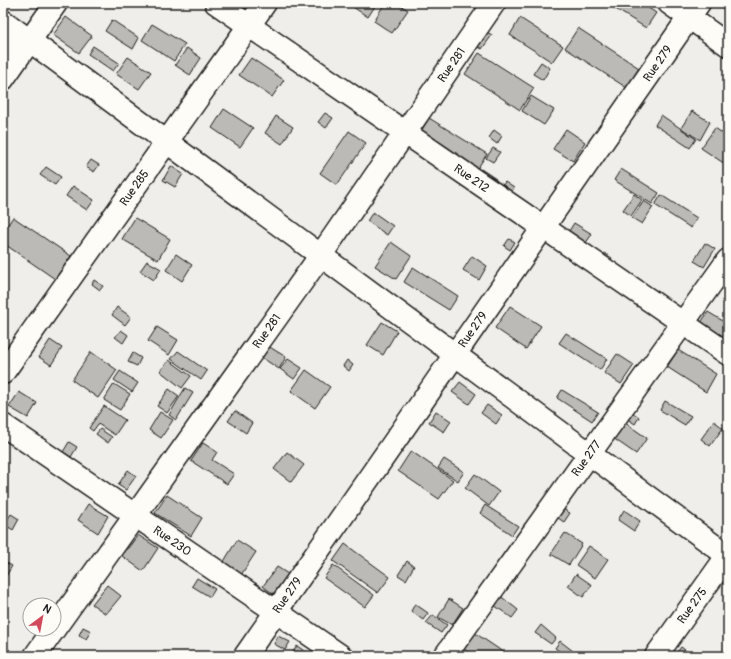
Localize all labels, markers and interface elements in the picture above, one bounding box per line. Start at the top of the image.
street label: Rue 279 [640,42,675,85]
street label: Rue 281 [434,45,469,85]
street label: Rue 212 [451,161,493,196]
street label: Rue 285 [116,167,152,209]
street label: Rue 279 [455,309,490,351]
street label: Rue 281 [249,311,284,351]
street label: Rue 277 [568,437,605,479]
street label: Rue 230 [150,522,194,559]
street label: Rue 279 [269,574,305,616]
street label: Rue 275 [674,584,710,627]
north arrow [22,597,62,637]
text: N [40,601,54,617]

